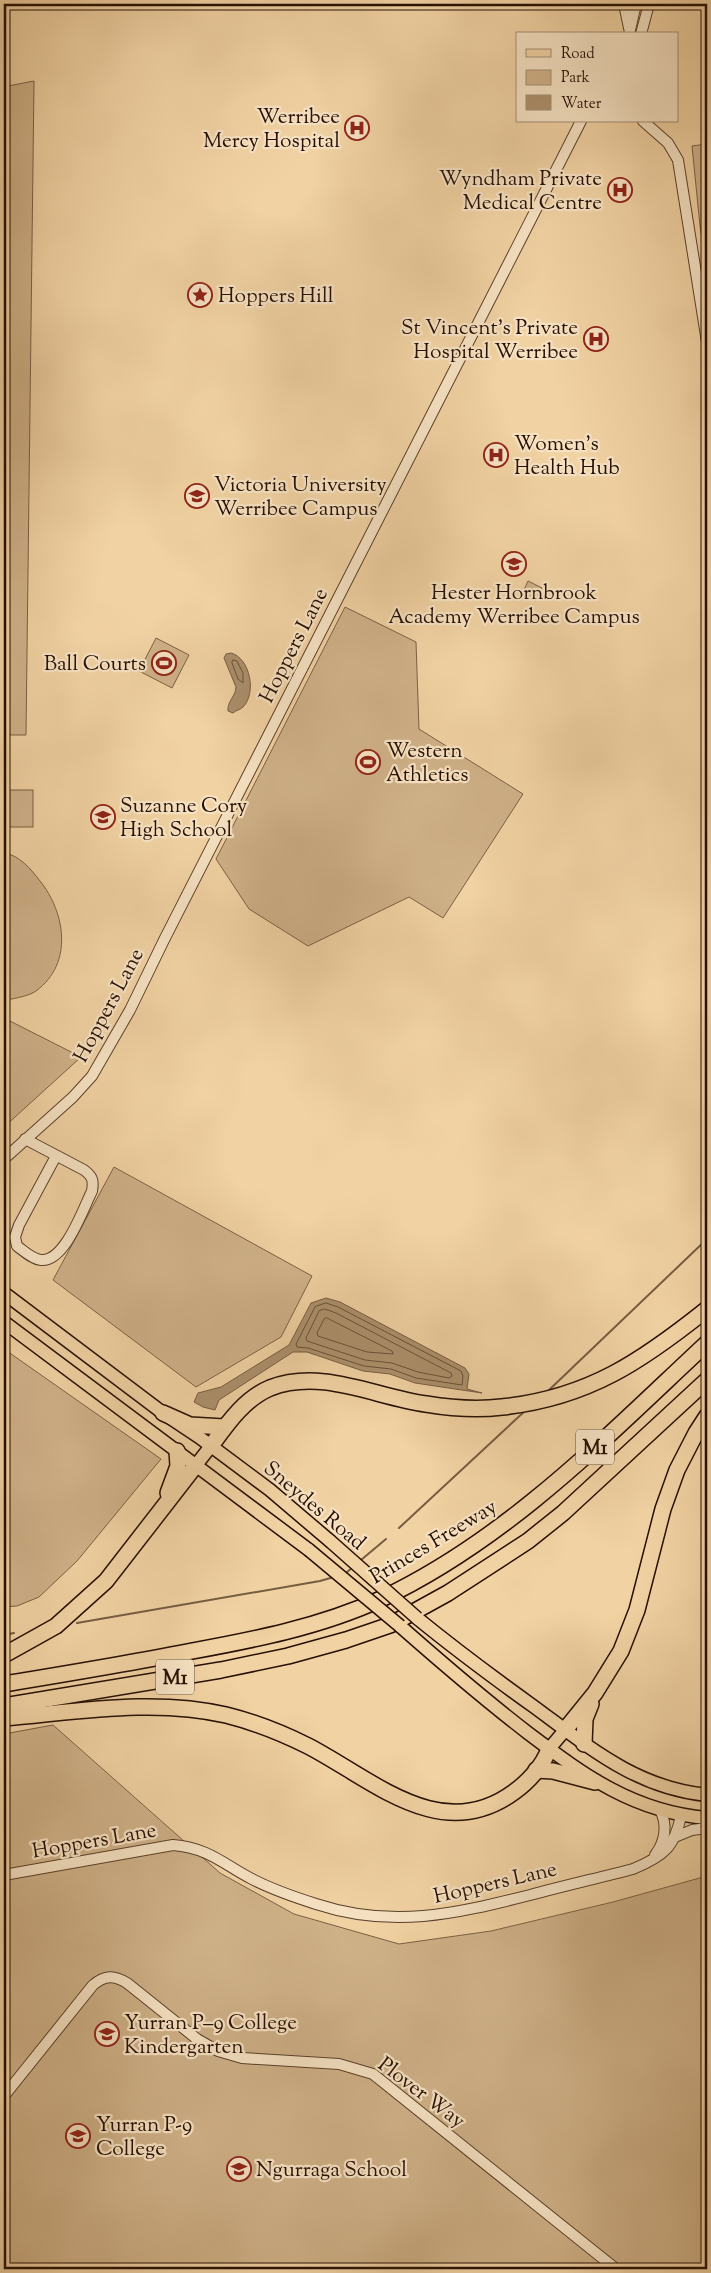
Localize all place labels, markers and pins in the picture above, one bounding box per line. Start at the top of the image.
place label: Werribee Mercy Hospital [203,103,340,157]
hospital icon: Werribee Mercy Hospital [344,115,370,141]
place label: Wyndham Private Medical Centre [439,165,602,219]
hospital icon: Wyndham Private Medical Centre [607,177,633,203]
place icon: Hoppers Hill [187,282,213,308]
place label: Hoppers Hill [218,282,334,312]
place label: St Vincent's Private Hospital Werribee [401,314,578,368]
hospital icon: St Vincent's Private Hospital Werribee [583,326,609,352]
place label: Women's Health Hub [514,430,620,484]
hospital icon: Women's Health Hub [483,442,509,468]
place label: Victoria University Werribee Campus [214,471,387,525]
school or university icon: Victoria University Werribee Campus [184,483,210,509]
school or university icon: Hester Hornbrook Academy Werribee Campus [501,551,527,577]
place label: Hester Hornbrook Academy Werribee Campus [388,579,640,633]
place label: Ball Courts [44,650,146,680]
sports icon: Ball Courts [151,650,177,676]
place label: Western Athletics [386,737,468,791]
sports icon: Western Athletics [355,749,381,775]
place label: Suzanne Cory High School [120,792,248,846]
school or university icon: Suzanne Cory High School [90,804,116,830]
place label: Yurran P–9 College Kindergarten [124,2009,297,2063]
school or university icon: Yurran P–9 College Kindergarten [94,2021,120,2047]
place label: Yurran P-9 College [96,2111,192,2165]
school or university icon: Yurran P-9 College [65,2123,91,2149]
school or university icon: Ngurraga School [226,2156,252,2182]
place label: Ngurraga School [256,2156,407,2186]

